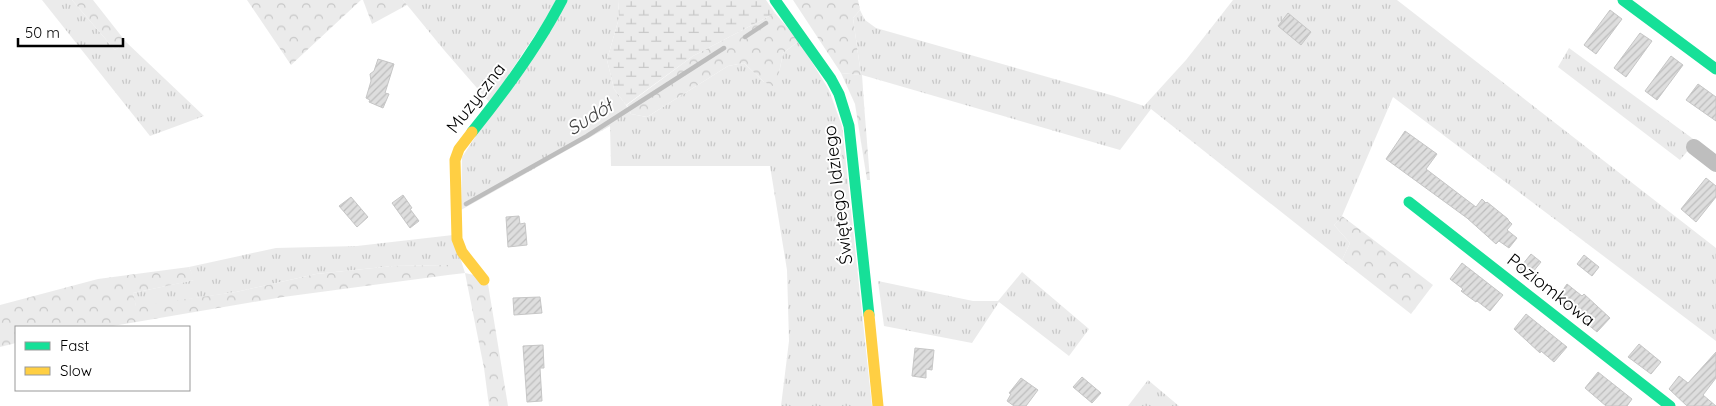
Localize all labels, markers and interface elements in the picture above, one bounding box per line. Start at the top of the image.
scale bar [18,15,122,47]
text: 50 m [25,23,60,42]
street label: Muzyczna [441,58,510,138]
water label: Sudół [562,92,618,140]
street label: Świętego Idziego [818,124,857,266]
street label: Poziomkowa [1503,248,1600,331]
legend [15,326,190,391]
text: Fast [60,336,89,355]
text: Slow [60,361,92,380]

